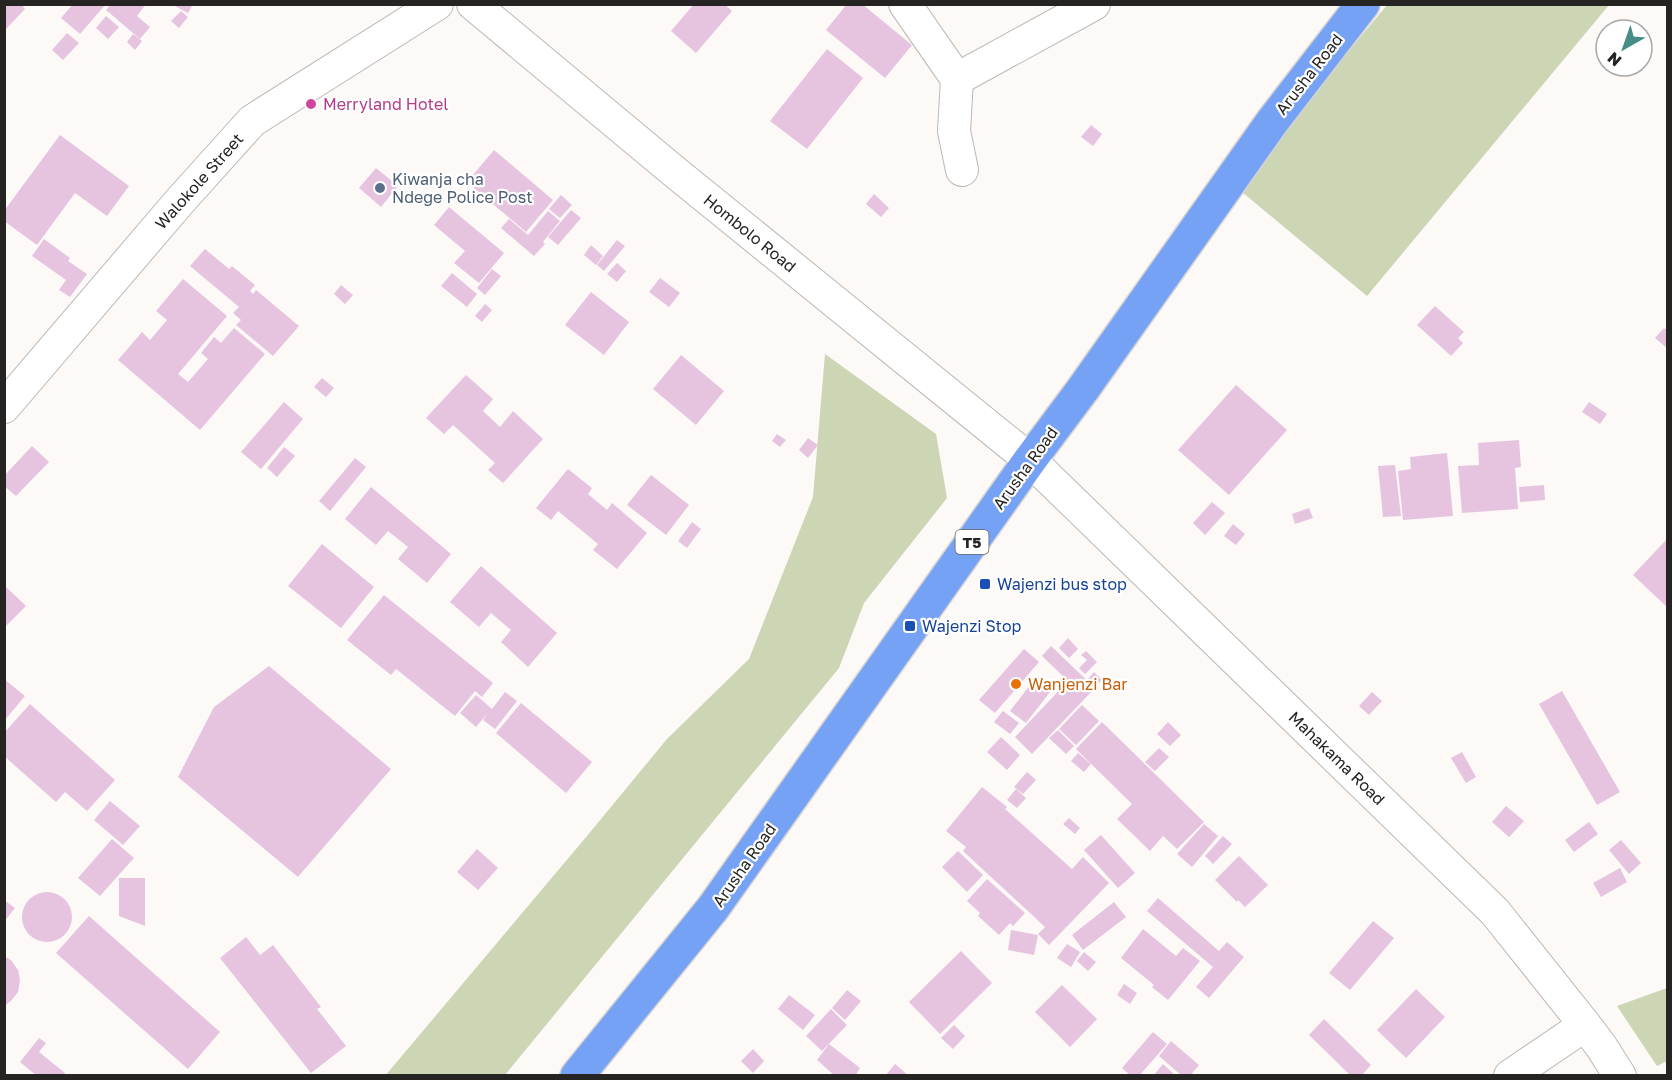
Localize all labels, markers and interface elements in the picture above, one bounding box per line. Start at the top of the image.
north arrow [1594,18,1654,78]
street label: Arusha Road [1271,30,1347,118]
text: N [1603,48,1625,71]
place label: Merryland Hotel [323,94,448,114]
marker: Merryland Hotel [304,97,318,111]
street label: Walokole Street [151,129,247,233]
place label: Kiwanja cha Ndege Police Post [392,169,533,207]
marker: Kiwanja cha Ndege Police Post [373,181,387,195]
street label: Hombolo Road [700,190,800,276]
street label: Arusha Road [988,423,1062,513]
road number: T5 [956,530,988,554]
place label: Wajenzi bus stop [997,574,1127,594]
marker: Wajenzi bus stop [978,577,992,591]
place label: Wajenzi Stop [922,616,1022,636]
marker: Wajenzi Stop [903,619,917,633]
place label: Wanjenzi Bar [1028,674,1127,694]
marker: Wanjenzi Bar [1009,677,1023,691]
street label: Mahakama Road [1285,707,1389,809]
street label: Arusha Road [708,819,780,911]

